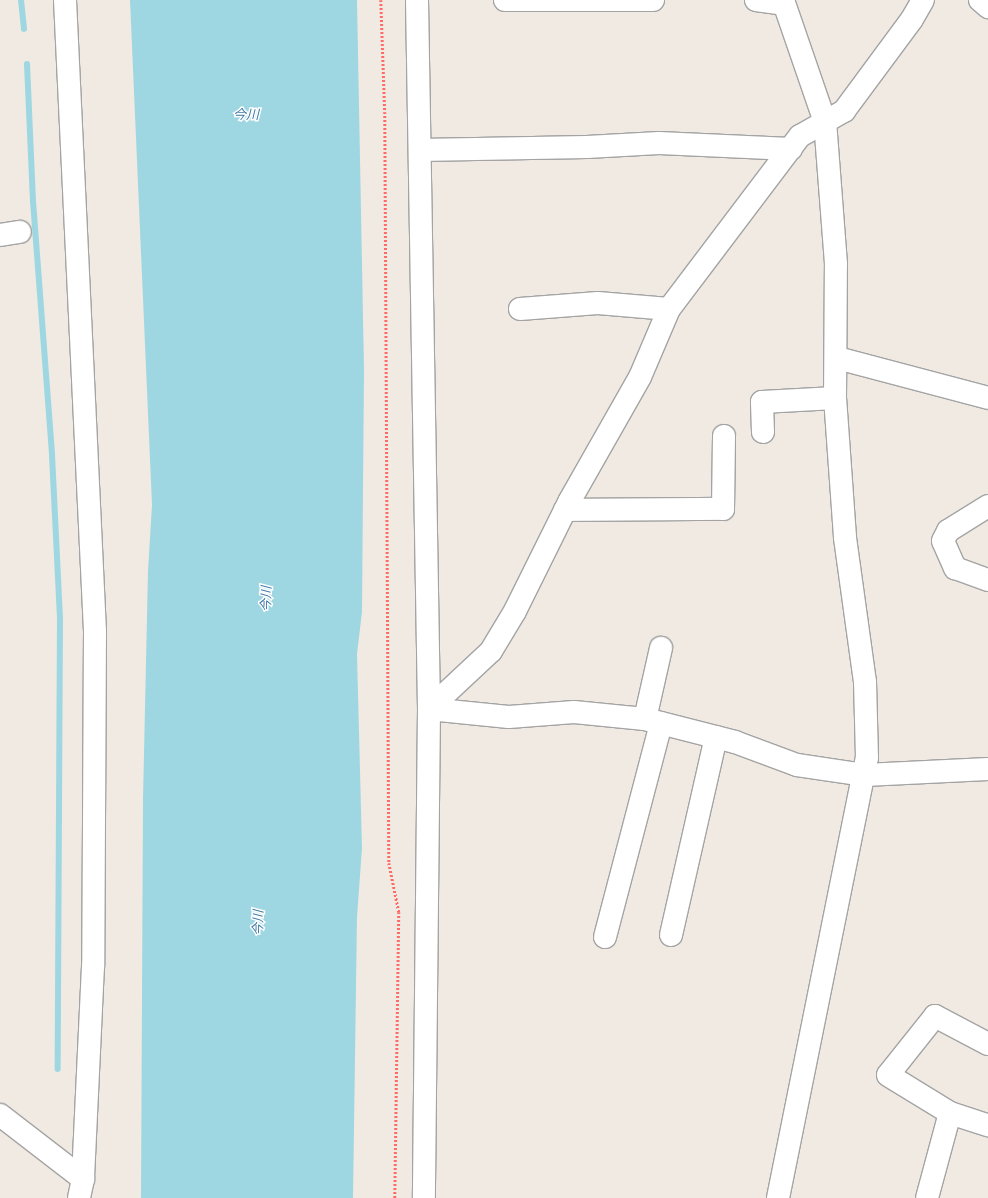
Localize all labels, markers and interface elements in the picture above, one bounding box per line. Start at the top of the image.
water label: 今川 [233,106,259,122]
water label: 今川 [258,586,274,612]
water label: 今川 [250,910,266,936]

